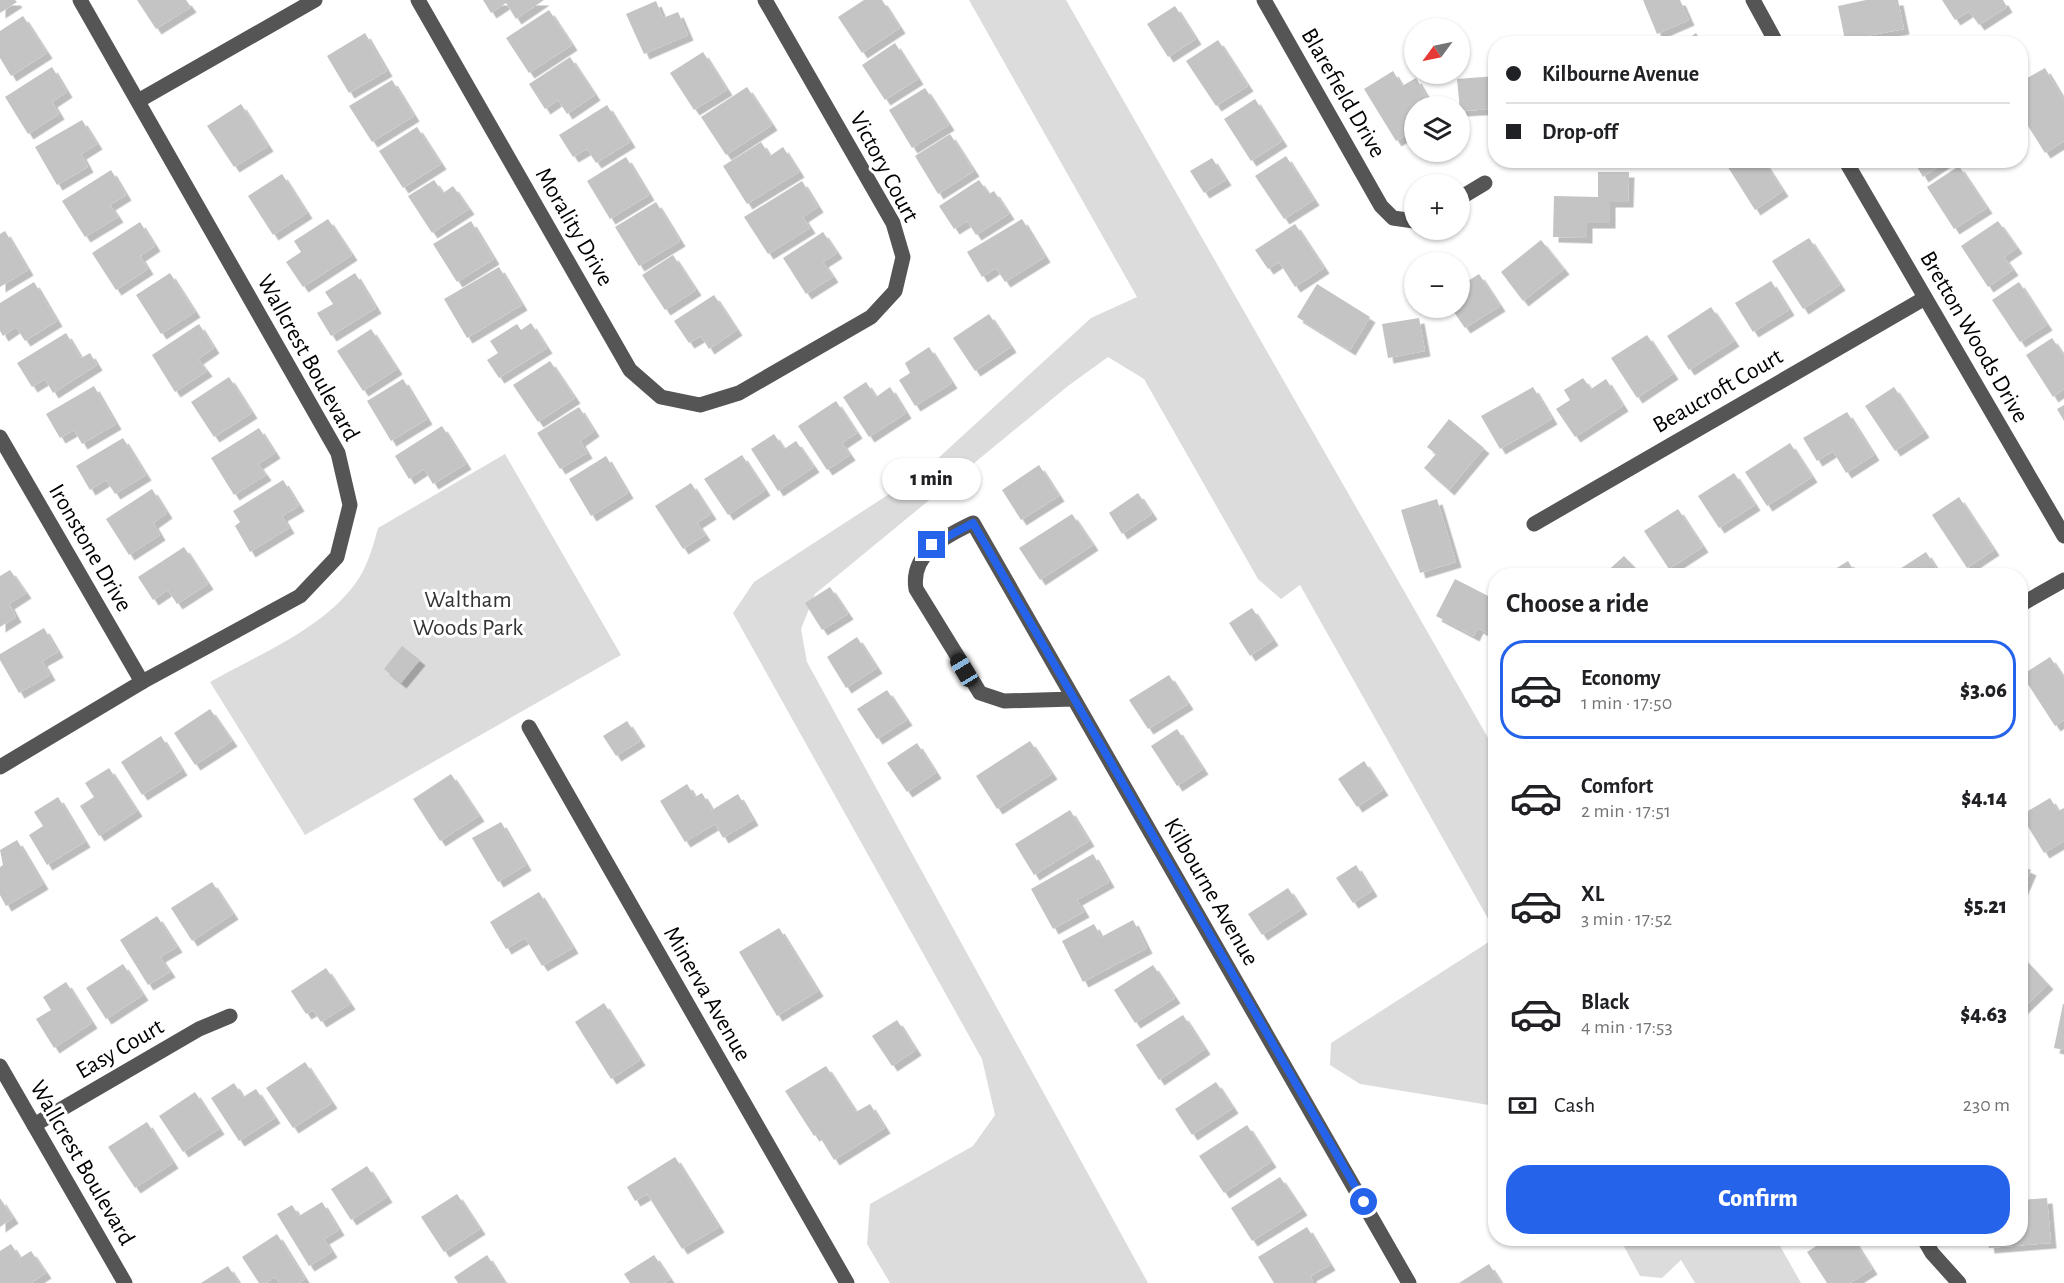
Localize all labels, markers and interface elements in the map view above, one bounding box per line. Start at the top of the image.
north arrow [1404,18,1470,84]
map controls [1404,18,1470,318]
street label: Blarefield Drive [1296,24,1390,162]
text: Kilbourne Avenue [1542,63,1699,85]
button: layers [1404,96,1470,162]
street label: Victory Court [845,108,923,226]
text: Drop-off [1542,121,1618,143]
street label: Morality Drive [531,164,617,290]
button: + [1404,174,1470,240]
street label: Bretton Woods Drive [1915,247,2033,427]
button: − [1404,252,1470,318]
street label: Wallcrest Boulevard [252,271,364,445]
street label: Beaucroft Court [1649,344,1787,438]
callout: 1 min [882,458,982,500]
text: 1 min [910,469,953,489]
street label: Ironstone Drive [44,480,136,616]
route end [918,531,945,558]
park label: Waltham Woods Park [413,588,523,640]
text: Choose a ride [1506,590,1649,617]
car [947,650,981,690]
icon: car [1509,663,1563,717]
text: Economy [1581,667,1661,689]
text: $3.06 [1960,679,2007,701]
text: 1 min · 17:50 [1581,693,1672,713]
icon: car [1509,771,1563,825]
text: Comfort [1581,775,1653,797]
text: $4.14 [1961,787,2007,809]
text: 2 min · 17:51 [1581,801,1671,821]
street label: Kilbourne Avenue [1159,814,1263,970]
icon: car [1509,879,1563,933]
text: XL [1581,883,1604,905]
text: $5.21 [1964,895,2007,917]
text: 3 min · 17:52 [1581,909,1672,929]
street label: Minerva Avenue [659,923,755,1065]
icon: car [1509,987,1563,1041]
text: Black [1581,991,1629,1013]
text: $4.63 [1960,1003,2007,1025]
street label: Easy Court [72,1014,168,1084]
text: 4 min · 17:53 [1581,1017,1673,1037]
street label: Wallcrest Boulevard [25,1077,139,1249]
icon: cash [1506,1089,1539,1122]
text: Cash [1554,1094,1595,1116]
text: 230 m [1963,1095,2010,1115]
button: Confirm [1506,1165,2010,1234]
route start [1350,1188,1377,1215]

